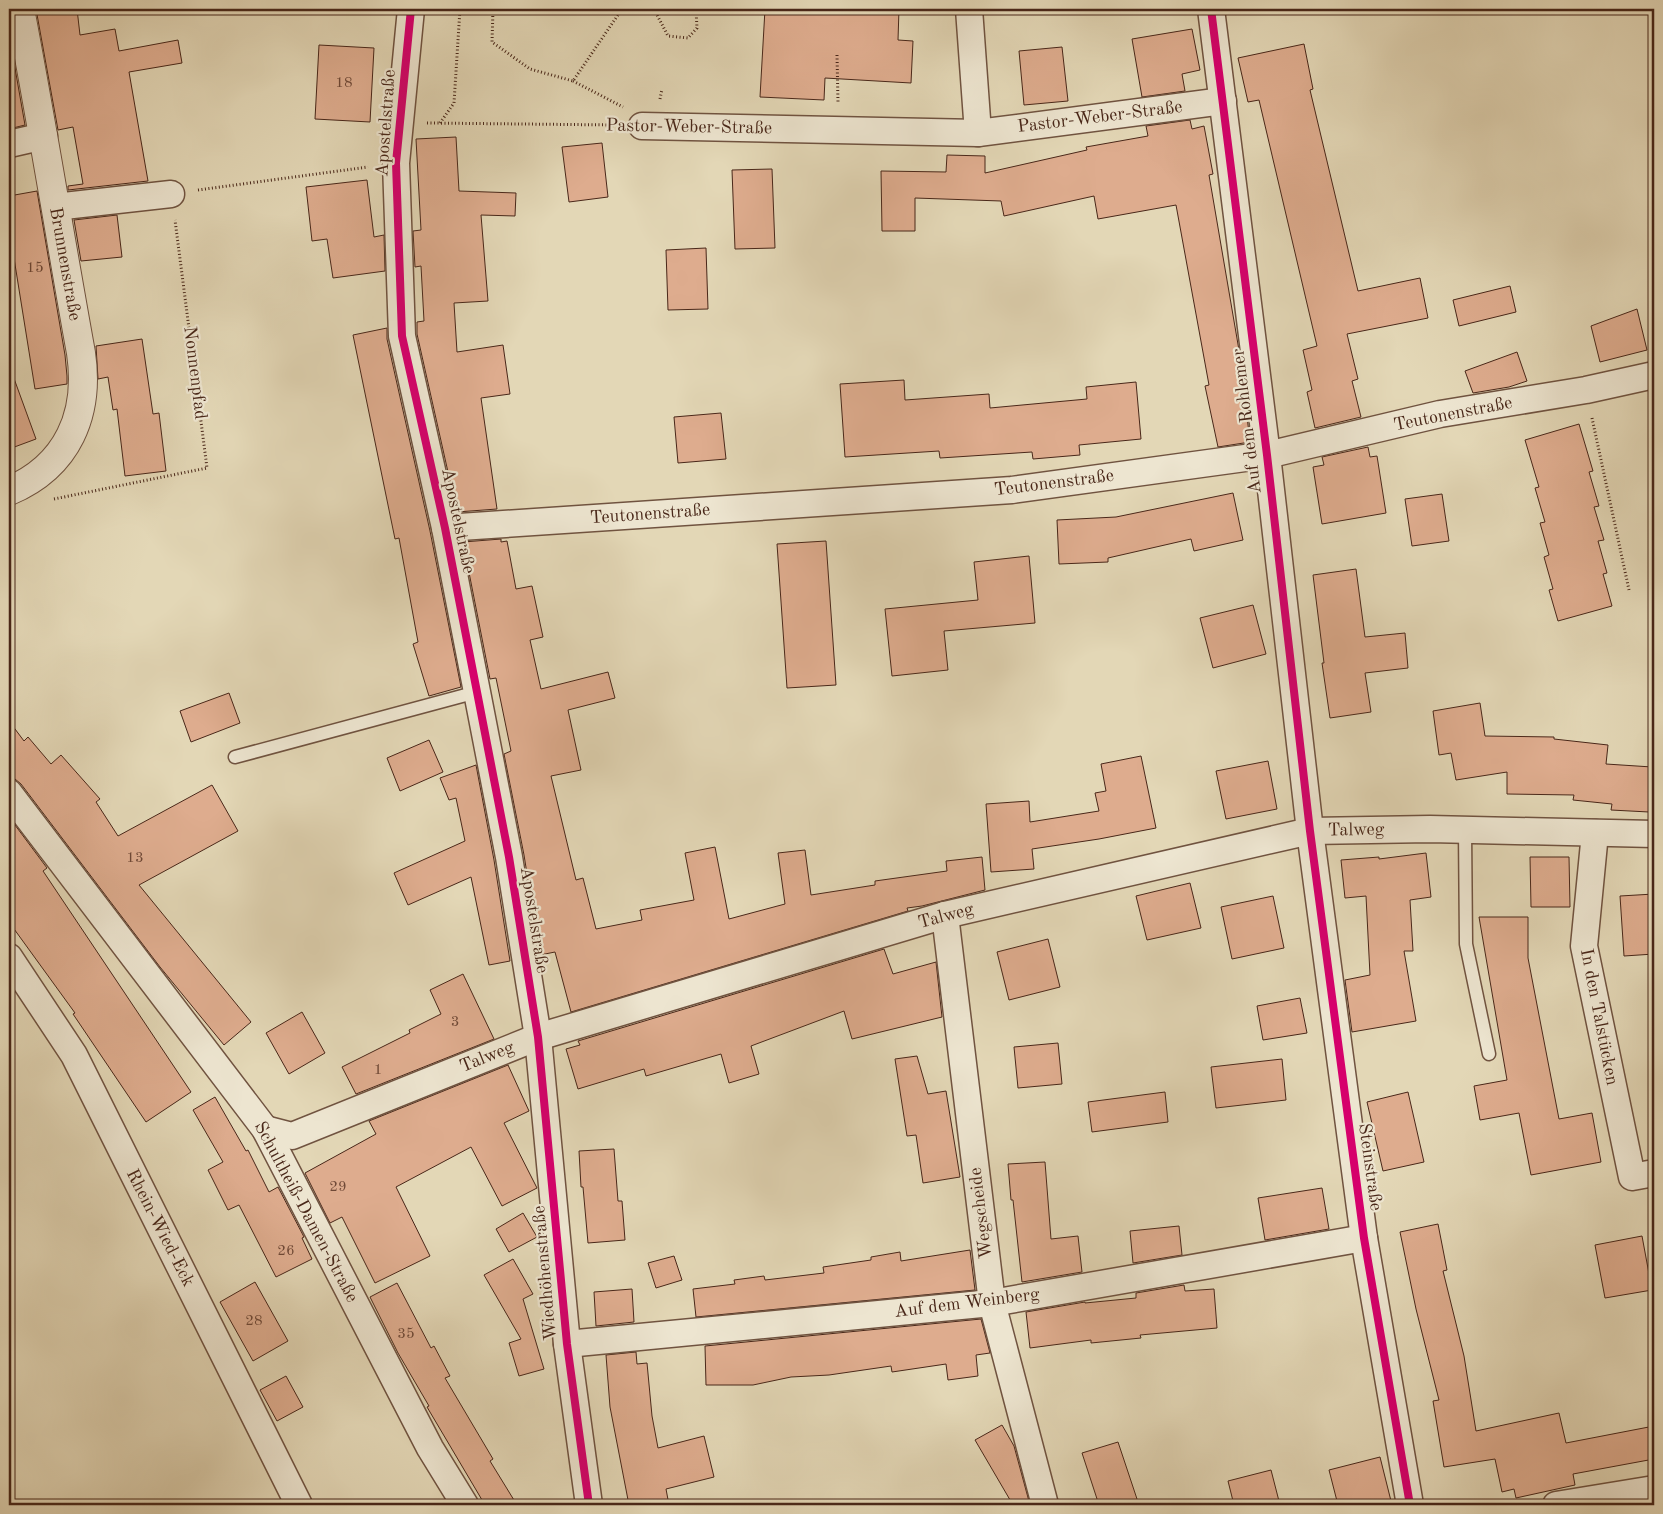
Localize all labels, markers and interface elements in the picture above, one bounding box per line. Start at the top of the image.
street label: Apostelstraße [373,69,399,177]
house number: 18 [335,76,353,91]
street label: Pastor-Weber-Straße [1016,98,1184,136]
street label: Pastor-Weber-Straße [606,117,772,137]
street label: Brunnenstraße [46,206,84,322]
house number: 15 [26,261,44,276]
street label: Nonnenpfad [180,325,210,421]
street label: Auf dem Rohlemer [1229,347,1265,495]
street label: Teutonenstraße [1392,394,1514,434]
street label: Apostelstraße [438,467,478,575]
street label: Teutonenstraße [993,467,1115,499]
street label: Teutonenstraße [589,501,711,527]
street label: Talweg [1327,821,1385,839]
house number: 13 [126,851,144,866]
street label: Apostelstraße [517,866,551,974]
street label: Talweg [916,900,976,932]
street label: In den Talstücken [1577,947,1621,1087]
house number: 3 [451,1015,459,1030]
street label: Talweg [457,1038,517,1076]
house number: 1 [374,1063,382,1078]
street label: Schultheiß-Damen-Straße [251,1119,361,1305]
street label: Steinstraße [1355,1122,1385,1212]
street label: Rhein-Wied-Eck [123,1166,197,1290]
street label: Wegscheide [966,1166,996,1260]
house number: 29 [329,1180,347,1195]
street label: Wiedhöhenstraße [530,1205,560,1341]
house number: 26 [277,1244,295,1259]
street label: Auf dem Weinberg [893,1285,1041,1321]
house number: 28 [245,1314,263,1329]
house number: 35 [397,1327,415,1342]

